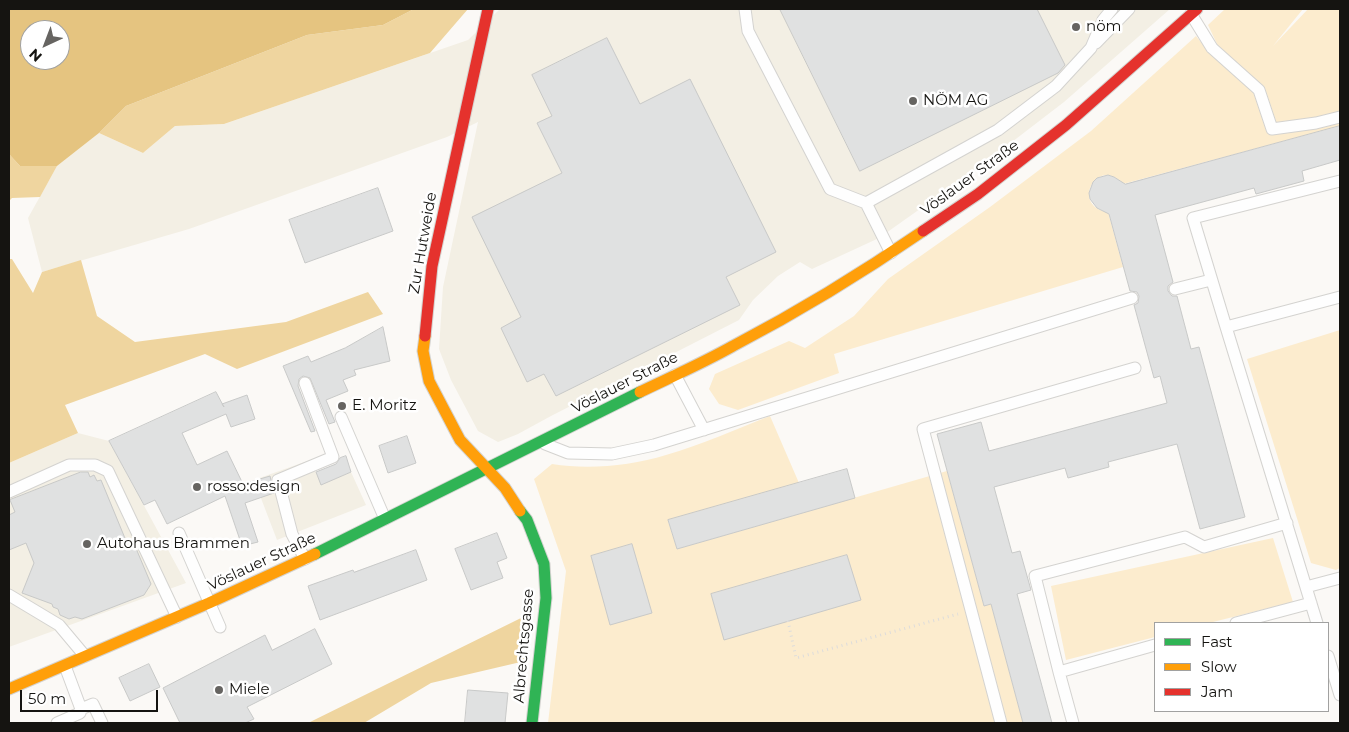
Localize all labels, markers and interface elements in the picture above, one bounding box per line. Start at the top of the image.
place label: nöm [1086,18,1121,36]
north arrow [20,20,70,70]
marker: nöm [1070,21,1082,33]
text: N [25,45,46,66]
place label: NÖM AG [923,92,988,110]
marker: NÖM AG [907,95,919,107]
street label: Vöslauer Straße [917,136,1023,220]
street label: Zur Hutweide [405,191,441,295]
street label: Vöslauer Straße [569,348,681,418]
place label: E. Moritz [352,397,417,415]
marker: E. Moritz [336,400,348,412]
place label: rosso:design [207,478,300,496]
marker: rosso:design [191,481,203,493]
street label: Vöslauer Straße [205,529,319,595]
place label: Autohaus Brammen [97,535,250,553]
marker: Autohaus Brammen [81,538,93,550]
street label: Albrechtsgasse [510,588,538,704]
legend [1154,622,1329,712]
text: Fast [1201,632,1232,651]
text: Slow [1201,657,1237,676]
scale bar [22,680,160,712]
place label: Miele [229,681,270,699]
text: Jam [1201,682,1233,701]
marker: Miele [213,684,225,696]
text: 50 m [28,689,66,708]

